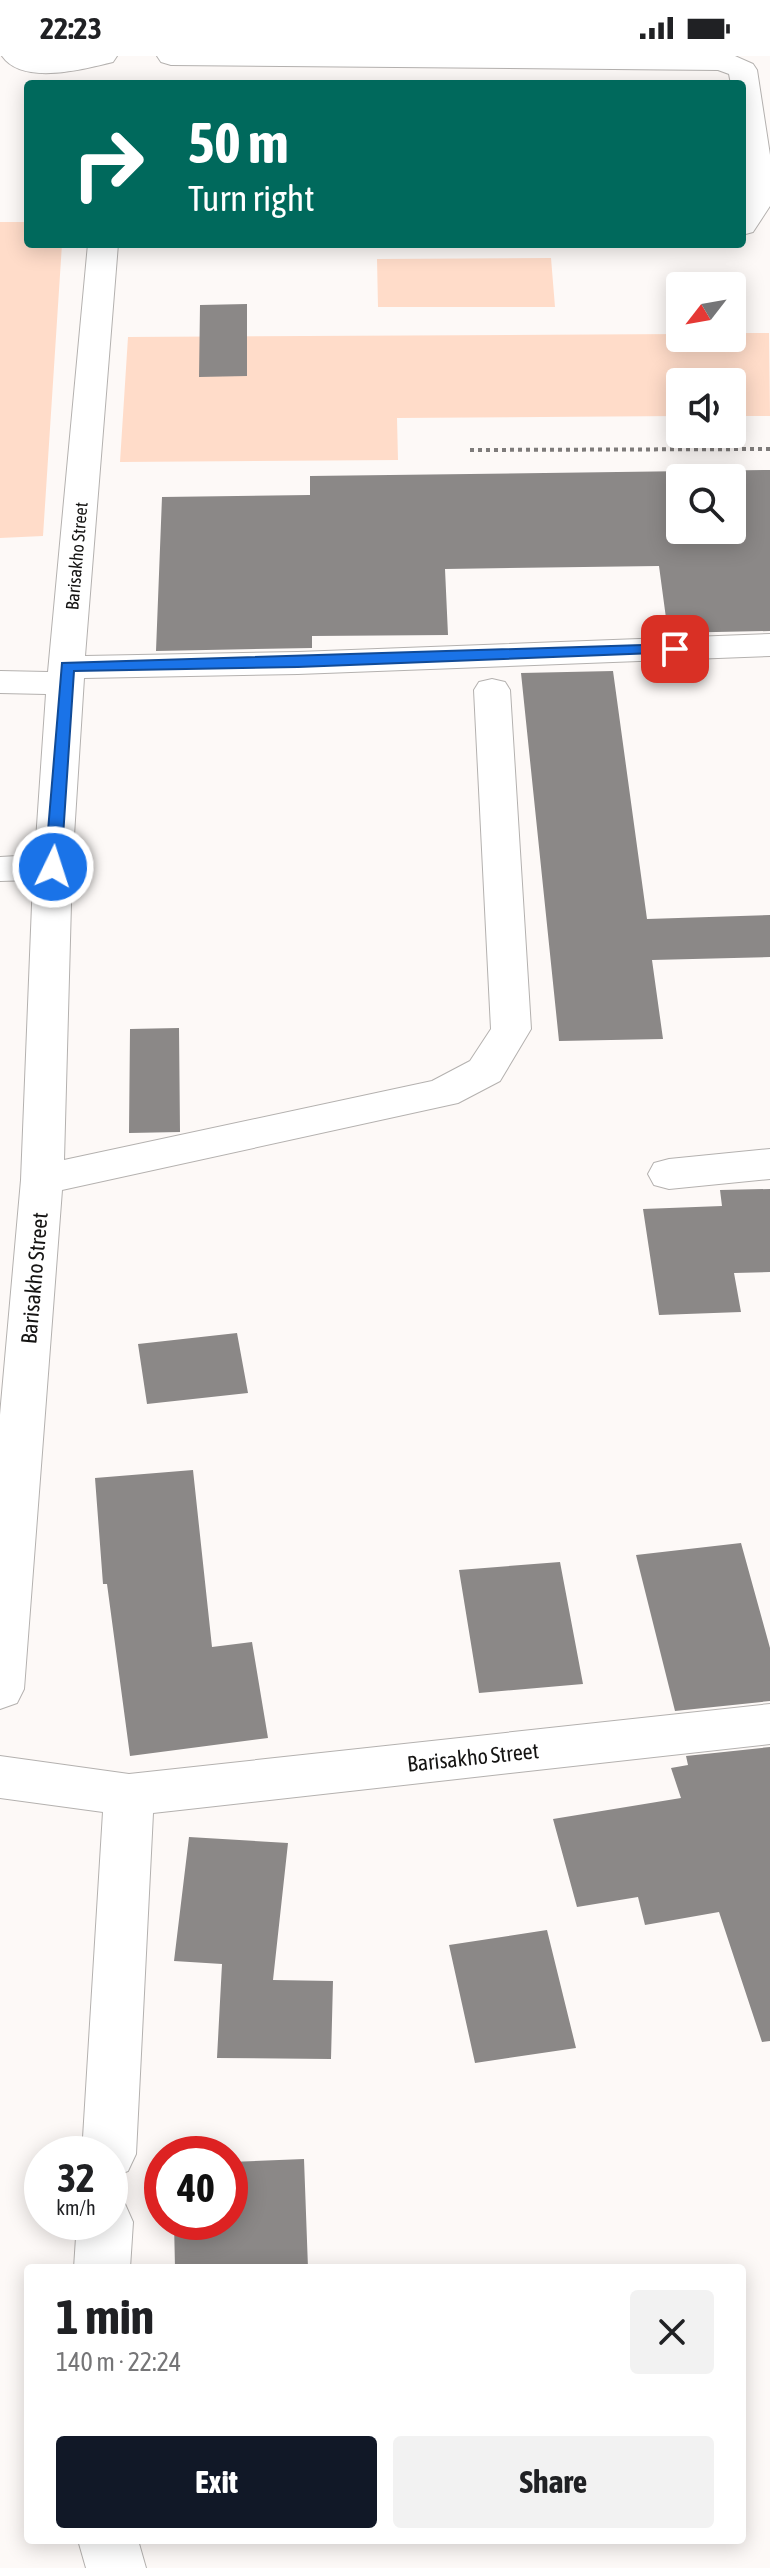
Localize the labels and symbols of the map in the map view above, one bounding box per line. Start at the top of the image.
north arrow [666,272,746,352]
street label: Barisakho Street [61,501,92,611]
pin [641,615,709,683]
position arrow [11,825,95,909]
street label: Barisakho Street [15,1211,53,1345]
street label: Barisakho Street [406,1737,540,1777]
speed limit sign: 40 [144,2136,248,2240]

